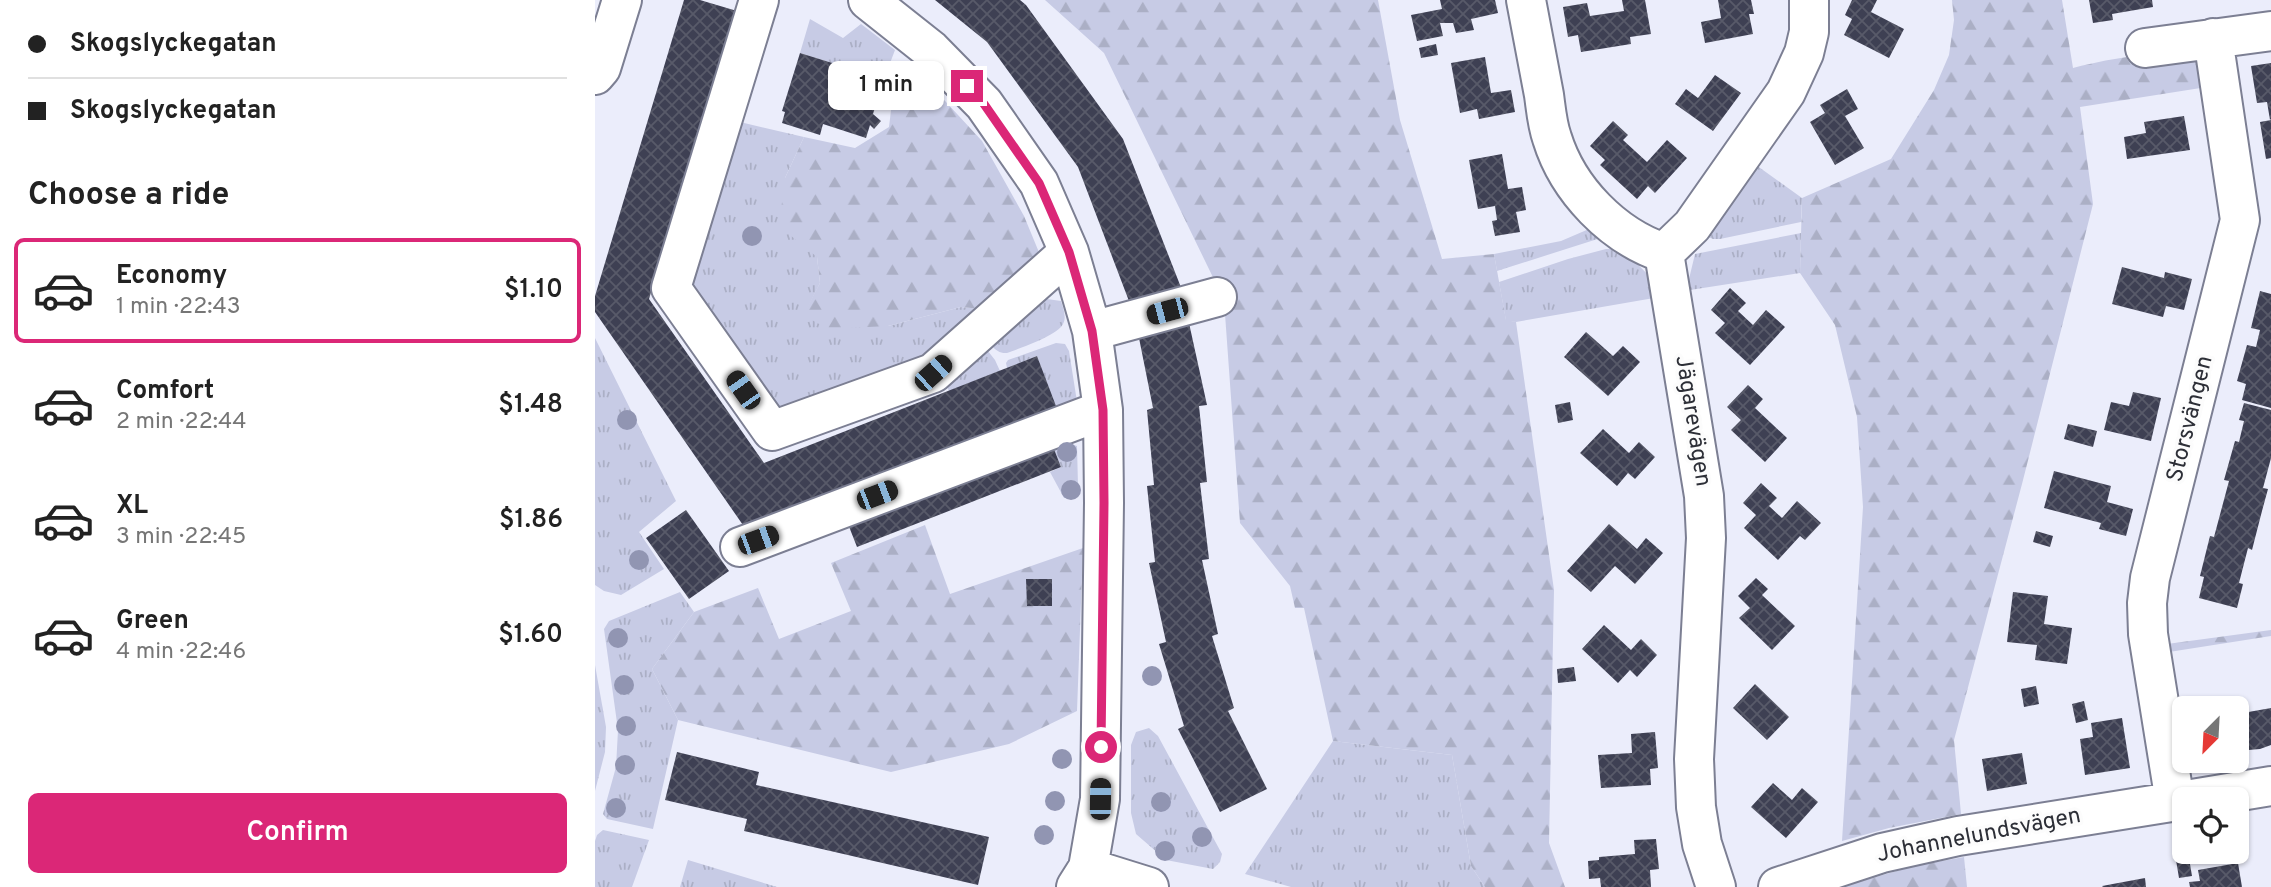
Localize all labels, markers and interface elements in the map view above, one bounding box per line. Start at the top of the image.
text: Skogslyckegatan [70,28,277,61]
callout: 1 min [827,62,943,110]
route end [951,70,983,102]
text: 1 min [859,71,913,100]
text: Skogslyckegatan [70,95,277,128]
text: Choose a ride [28,176,229,216]
icon: car [32,259,95,322]
text: Economy [116,260,227,293]
text: $1.10 [504,274,563,307]
text: 1 min · 22:43 [116,293,241,322]
car [1144,295,1191,327]
car [911,351,956,395]
street label: Jägarevägen [1667,353,1717,489]
street label: Storsvängen [2161,353,2221,485]
car [723,367,764,413]
icon: car [32,374,95,437]
text: Comfort [116,375,214,408]
text: $1.48 [498,389,563,422]
text: 2 min · 22:44 [116,408,246,437]
car [854,478,901,512]
icon: car [32,489,95,552]
text: XL [116,490,148,523]
text: $1.86 [499,504,563,537]
text: 3 min · 22:45 [116,523,246,552]
car [735,523,782,557]
icon: car [32,604,95,667]
text: Green [116,605,189,638]
text: $1.60 [498,619,563,652]
text: 4 min · 22:46 [116,638,246,667]
north arrow [2172,696,2249,774]
map controls [2172,696,2249,864]
route start [1085,731,1117,763]
car [1090,778,1111,820]
button: locate [2172,787,2249,864]
button: Confirm [28,793,567,873]
street label: Johannelundsvägen [1874,802,2084,870]

